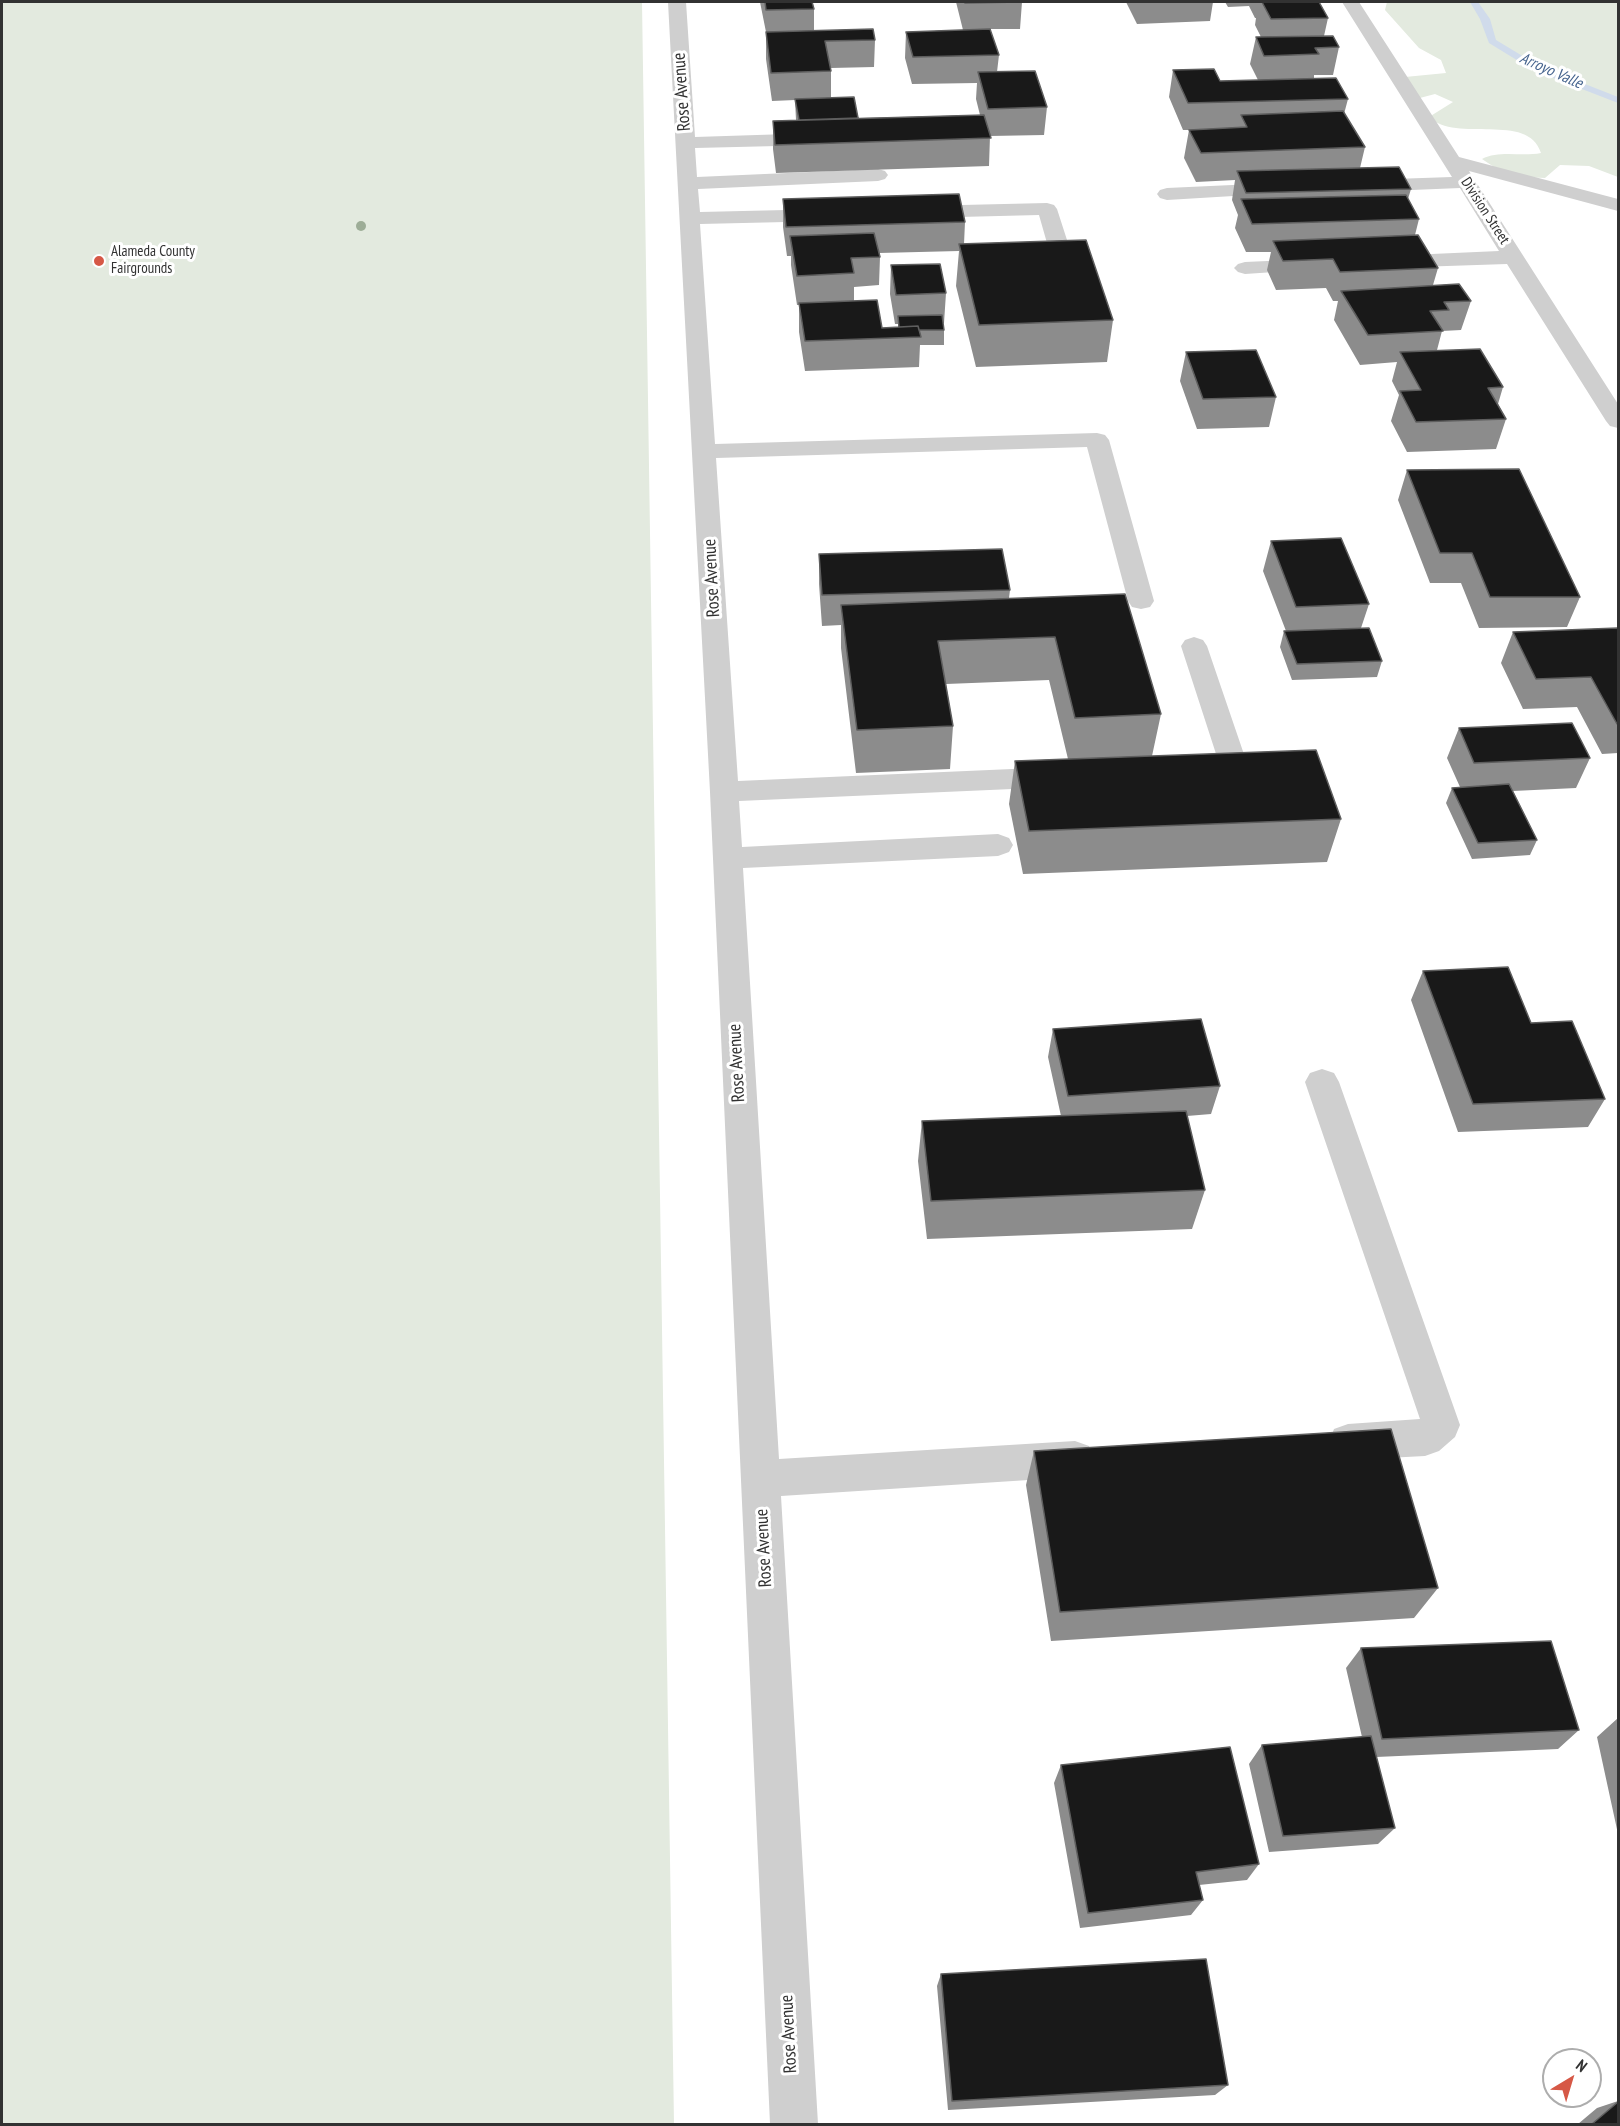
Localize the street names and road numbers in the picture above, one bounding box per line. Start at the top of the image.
street label: Rose Avenue [668,52,696,132]
street label: Division Street [1457,174,1513,248]
street label: Rose Avenue [699,538,725,618]
street label: Rose Avenue [724,1023,750,1103]
street label: Rose Avenue [751,1508,777,1588]
street label: Rose Avenue [776,1994,802,2074]

